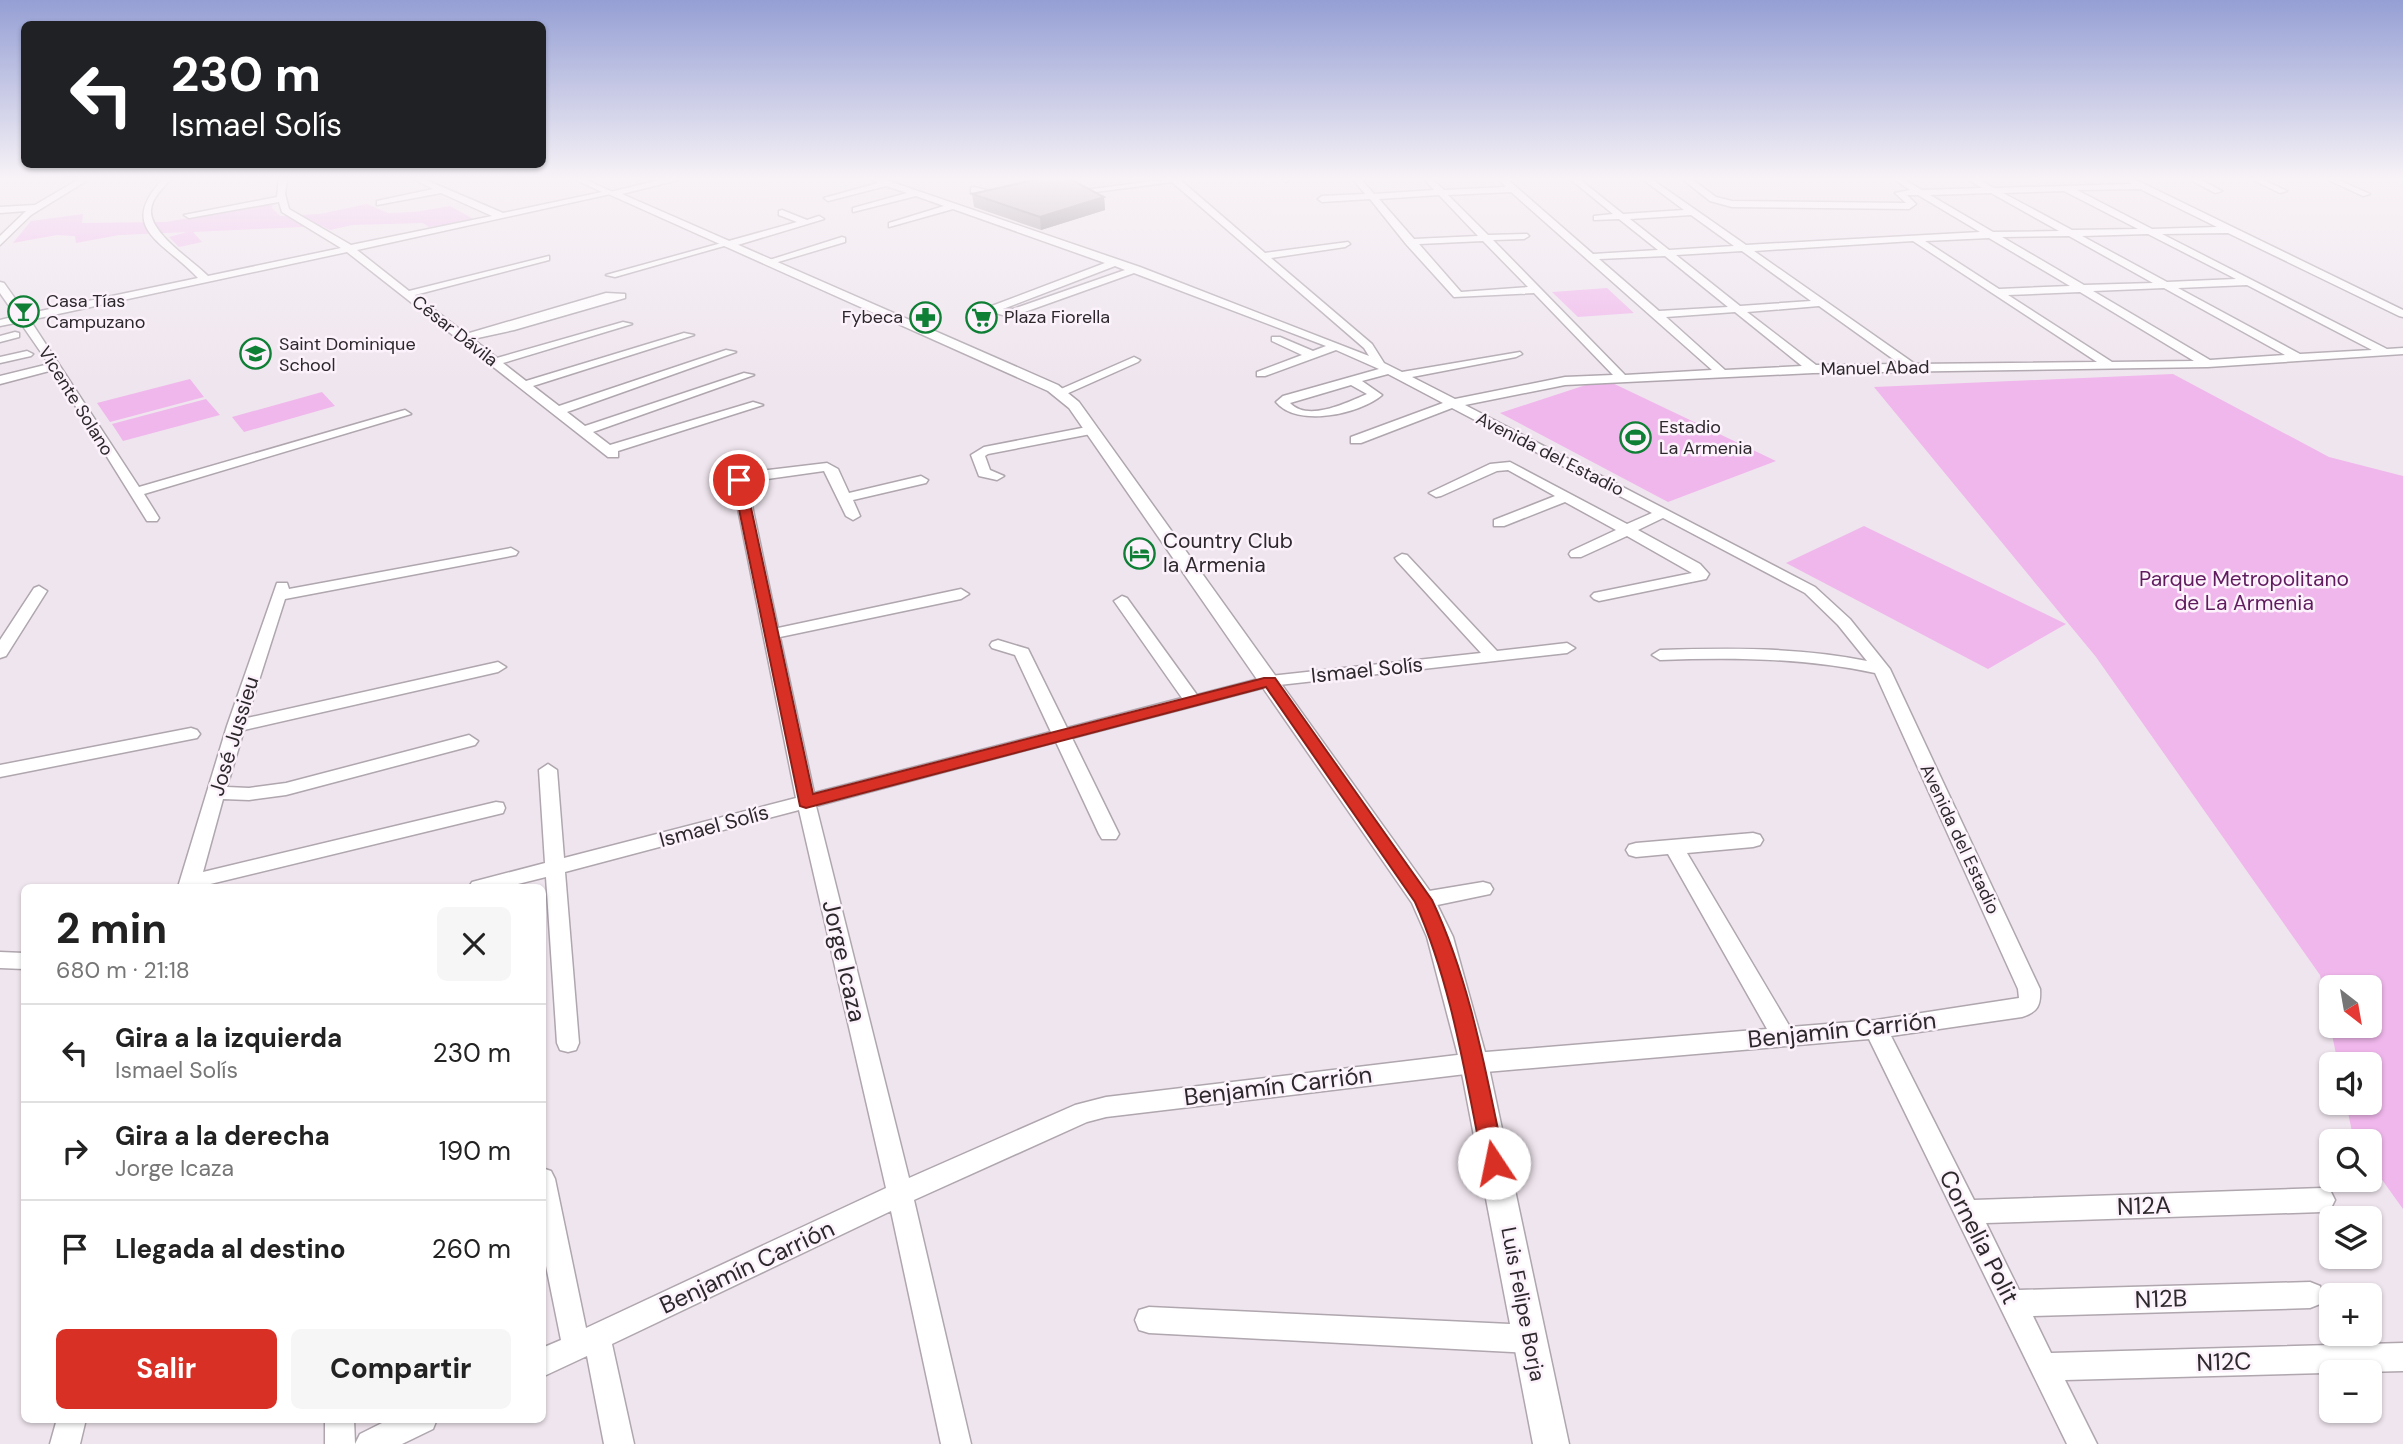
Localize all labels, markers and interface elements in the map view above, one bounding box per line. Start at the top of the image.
text: 230 m [171,42,321,106]
icon: left [56,49,147,140]
text: Ismael Solís [171,104,342,146]
place label: Casa Tías Campuzano [46,289,145,334]
street label: César Dávila [407,290,503,372]
bar icon: Casa Tías Campuzano [6,294,40,328]
pharmacy icon: Fybeca [909,300,943,334]
supermarket icon: Plaza Fiorella [964,300,998,334]
place label: Fybeca [842,305,903,329]
place label: Plaza Fiorella [1004,305,1110,329]
place label: Saint Dominique School [279,332,416,377]
school or university icon: Saint Dominique School [239,337,273,371]
street label: Vicente Solano [33,342,119,460]
street label: Manuel Abad [1820,355,1930,381]
street label: Avenida del Estadio [1472,406,1628,502]
place label: Estadio La Armenia [1659,415,1752,460]
sports icon: Estadio La Armenia [1619,420,1653,454]
pin [709,450,769,510]
icon: arrive [720,461,758,499]
place label: Country Club la Armenia [1163,527,1293,579]
hotel icon: Country Club la Armenia [1123,536,1157,570]
park label: Parque Metropolitano de La Armenia [2139,565,2349,617]
street label: Ismael Solís [1310,650,1424,690]
street label: José Jussieu [203,673,265,799]
street label: Avenida del Estadio [1915,760,2005,918]
street label: Ismael Solís [656,798,772,854]
street label: Jorge Icaza [815,897,874,1025]
text: 2 min [56,901,167,956]
button: close [437,907,511,981]
text: 680 m · 21:18 [56,955,190,985]
north arrow [2319,975,2382,1038]
map controls [2319,975,2382,1423]
street label: Benjamín Carrión [1746,1004,1938,1055]
text: Gira a la izquierda [115,1021,342,1055]
icon: left [56,1034,94,1072]
text: 230 m [433,1036,511,1070]
button: sound [2319,1052,2382,1115]
text: Ismael Solís [115,1055,238,1085]
street label: Benjamín Carrión [1182,1059,1374,1112]
text: Gira a la derecha [115,1119,330,1153]
position arrow [1457,1126,1531,1200]
button: search [2319,1129,2382,1192]
icon: right [56,1132,94,1170]
text: 190 m [439,1134,511,1168]
text: Jorge Icaza [115,1153,234,1183]
street label: Cornelia Polit [1932,1165,2026,1309]
street label: N12A [2117,1189,2171,1222]
button: layers [2319,1206,2382,1269]
street label: Benjamín Carrión [654,1212,839,1321]
street label: Luis Felipe Borja [1494,1224,1552,1384]
icon: arrive [56,1230,94,1268]
text: Llegada al destino [115,1232,346,1266]
text: 260 m [432,1232,511,1266]
street label: N12B [2134,1282,2188,1315]
button: + [2319,1283,2382,1346]
button: Salir [56,1329,277,1409]
button: Compartir [291,1329,511,1409]
street label: N12C [2196,1345,2252,1378]
button: − [2319,1360,2382,1423]

